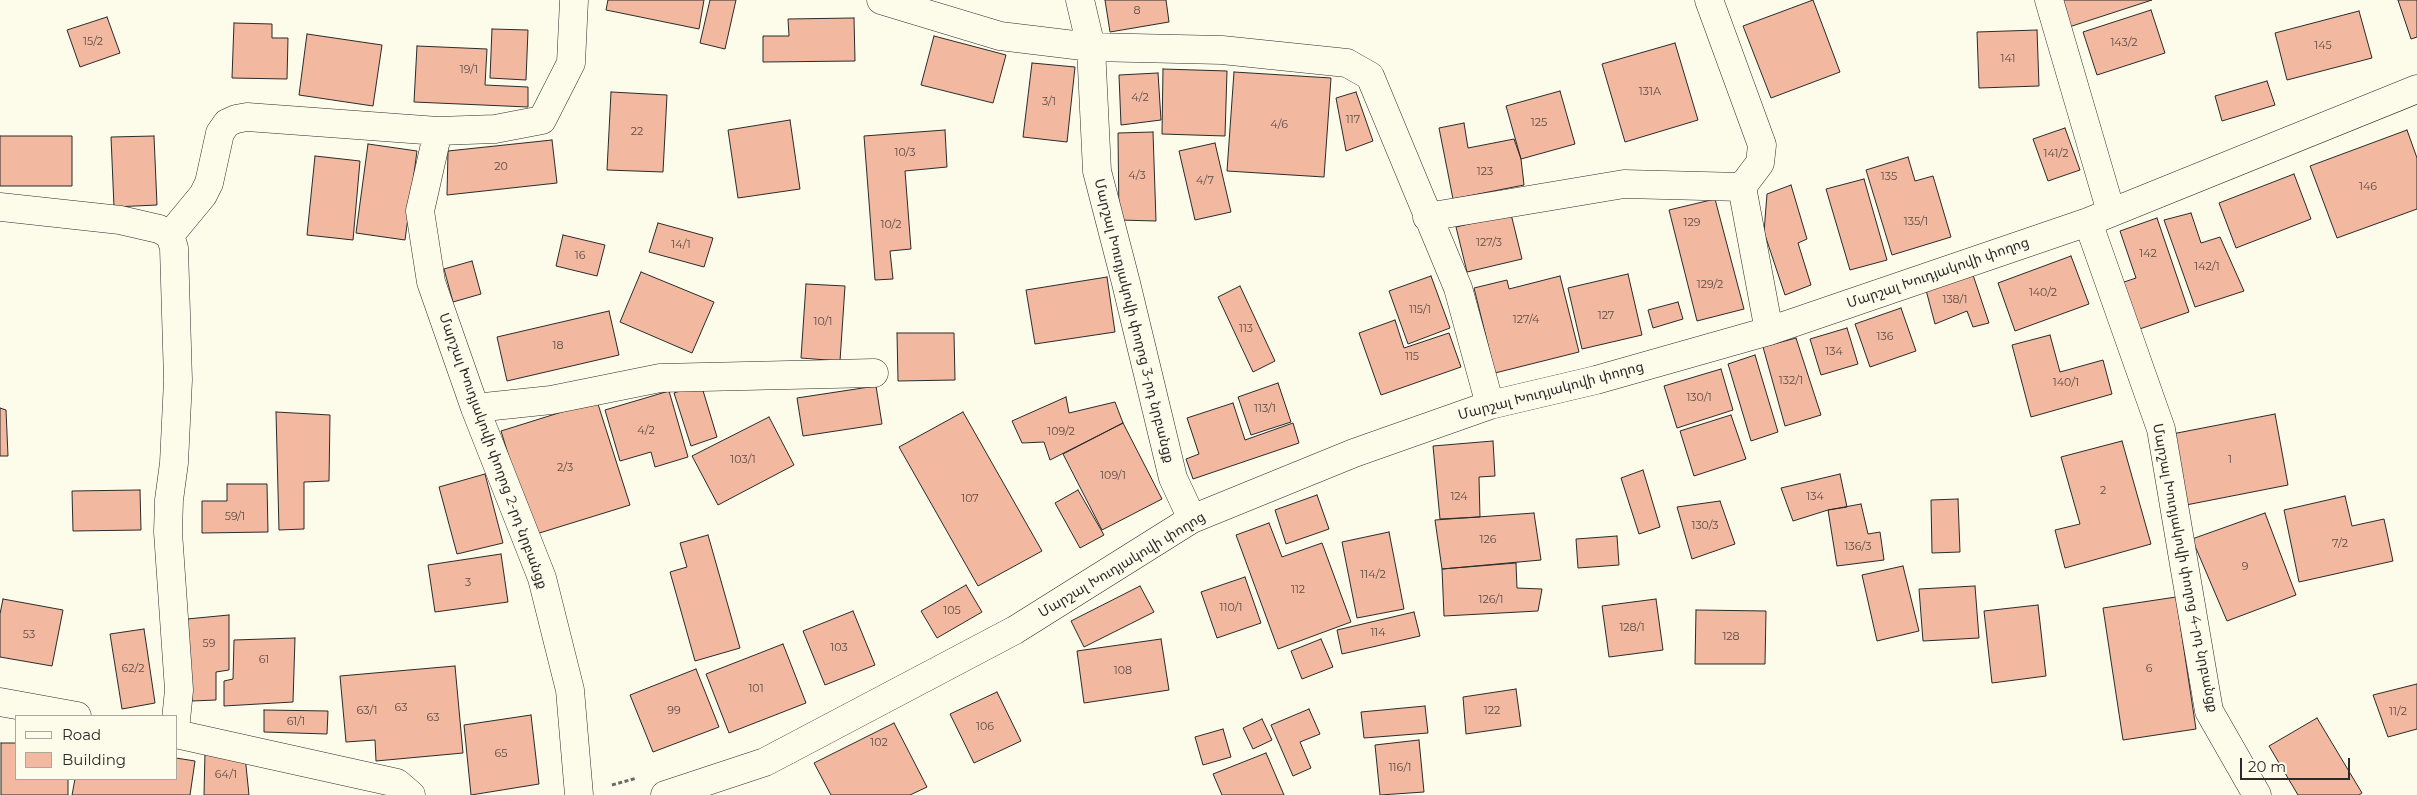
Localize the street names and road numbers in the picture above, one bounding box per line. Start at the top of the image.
street label: Մարշալ Խուդյակովի փողոց 3-րդ նրբանցք [1090,177,1178,465]
street label: Մարշալ Խուդյակովի փողոց [1845,234,2031,312]
street label: Մարշալ Խուդյակովի փողոց 2-րդ նրբանցք [435,311,551,591]
street label: Մարշալ Խուդյակովի փողոց [1456,358,1646,424]
street label: Մարշալ Խուդյակովի փողոց 4-րդ նրբանցք [2149,422,2221,714]
street label: Մարշալ Խուդյակովի փողոց [1036,508,1208,622]

